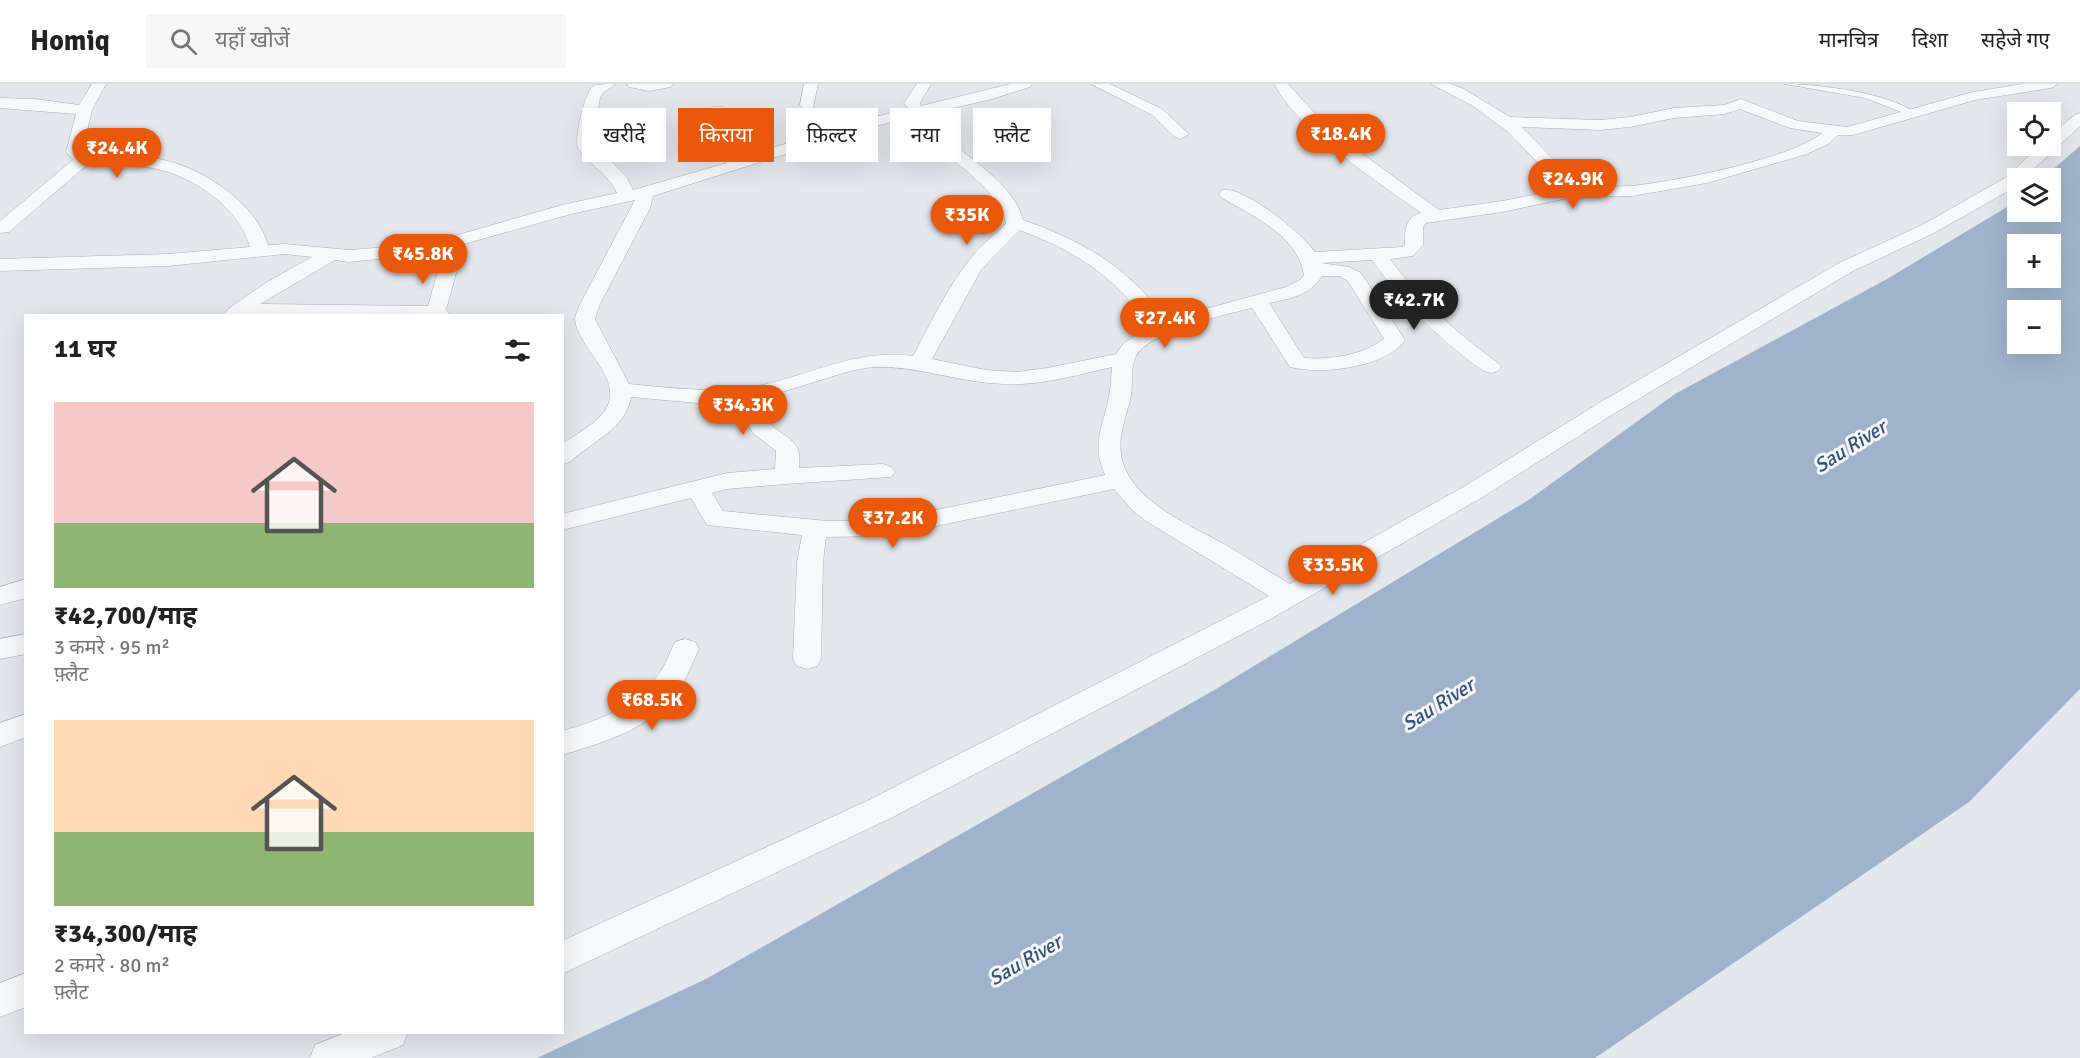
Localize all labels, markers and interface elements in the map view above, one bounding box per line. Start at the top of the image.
search box [146,14,566,68]
text: Homiq [30,24,110,58]
icon: search [167,25,200,58]
text: यहाँ खोजें [215,26,290,53]
text: मानचित्र [1819,27,1879,53]
text: दिशा [1912,27,1948,53]
text: सहेजे गए [1981,27,2050,53]
map controls [2007,102,2061,354]
button: locate [2007,102,2061,156]
chip: खरीदें [582,108,666,162]
chip: किराया [678,108,774,162]
chip: फ़िल्टर [786,108,878,162]
chip: नया [890,108,961,162]
chip: फ़्लैट [973,108,1051,162]
pin: ₹18.4K [1292,114,1390,165]
text: ₹18.4K [1310,121,1372,146]
pin: ₹24.4K [68,128,166,179]
text: ₹24.4K [86,135,148,160]
pin: ₹24.9K [1524,159,1622,210]
text: ₹24.9K [1542,166,1604,191]
button: layers [2007,168,2061,222]
pin: ₹35K [931,195,1003,246]
text: ₹35K [945,202,989,227]
pin: ₹45.8K [374,234,472,285]
button: + [2007,234,2061,288]
text: ₹45.8K [392,241,454,266]
pin: ₹42.7K [1365,280,1463,331]
text: ₹42.7K [1383,287,1445,312]
pin: ₹27.4K [1116,298,1214,349]
button: − [2007,300,2061,354]
text: ₹27.4K [1134,305,1196,330]
text: 11 घर [54,333,116,365]
icon: filters [501,334,534,367]
pin: ₹34.3K [694,385,792,436]
text: ₹34.3K [712,392,774,417]
water label: Sau River [1810,413,1893,478]
icon: home [240,441,348,549]
pin: ₹37.2K [844,498,942,549]
text: ₹37.2K [862,505,924,530]
pin: ₹33.5K [1284,545,1382,596]
text: ₹33.5K [1302,552,1364,577]
text: ₹42,700/माह [54,600,197,632]
text: 3 कमरे · 95 m² [54,635,170,660]
text: फ़्लैट [54,662,89,687]
water label: Sau River [1398,671,1481,736]
pin: ₹68.5K [603,680,701,731]
text: ₹68.5K [621,687,683,712]
icon: home [240,759,348,867]
text: ₹34,300/माह [54,918,197,950]
water label: Sau River [984,928,1068,991]
text: 2 कमरे · 80 m² [54,953,170,978]
text: फ़्लैट [54,980,89,1005]

